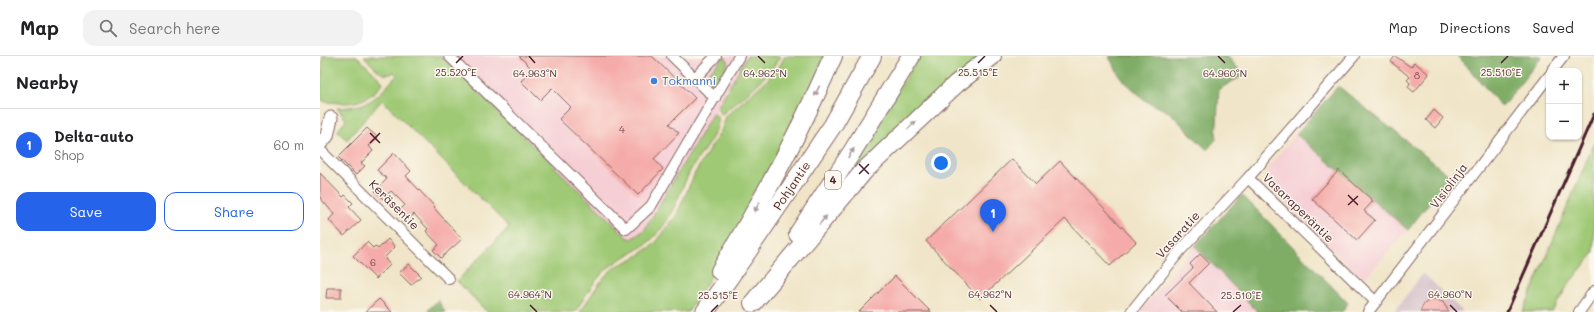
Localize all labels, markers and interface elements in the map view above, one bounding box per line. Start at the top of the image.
search box [83,10,363,46]
text: Map [20,15,59,40]
icon: search [97,17,119,39]
text: Search here [129,18,220,38]
text: Map [1389,18,1417,37]
text: Directions [1439,18,1510,37]
text: Saved [1532,18,1574,37]
text: 25.520°E [435,65,477,79]
text: 25.515°E [958,65,998,79]
text: 25.510°E [1481,65,1521,79]
text: 64.963°N [513,66,557,80]
text: 64.962°N [743,66,787,80]
text: 64.960°N [1203,66,1247,80]
house number: 8 [1414,68,1420,82]
map controls [1546,68,1582,140]
button: + [1546,68,1582,104]
text: Nearby [16,71,78,93]
place label: Tokmanni [662,72,716,88]
marker: Tokmanni [649,76,659,86]
one-way arrow [814,86,820,97]
button: − [1546,104,1582,140]
one-way arrow [907,121,917,130]
house number: 4 [619,122,625,136]
text: Delta-auto [54,126,134,146]
text: 1 [26,136,32,153]
text: 60 m [274,136,304,153]
text: Shop [54,146,84,163]
one-way arrow [847,148,855,159]
your location [931,153,951,173]
street label: Pohjantie [769,158,813,213]
street label: Visiolinja [1426,159,1470,211]
street label: Vasaraperäntie [1260,169,1338,245]
road number: 4 [825,171,841,189]
street label: Keräsentie [366,176,423,233]
button: Save [16,192,156,231]
button: Share [164,192,304,231]
pin: 1 [980,199,1006,232]
one-way arrow [754,201,761,213]
street label: Vasaratie [1152,207,1203,261]
one-way arrow [819,214,828,225]
house number: 6 [370,255,376,269]
text: 64.964°N [508,287,552,301]
text: 64.962°N [968,287,1012,301]
text: 64.960°N [1428,287,1472,301]
text: 25.515°E [698,288,738,302]
text: 25.510°E [1221,288,1261,302]

